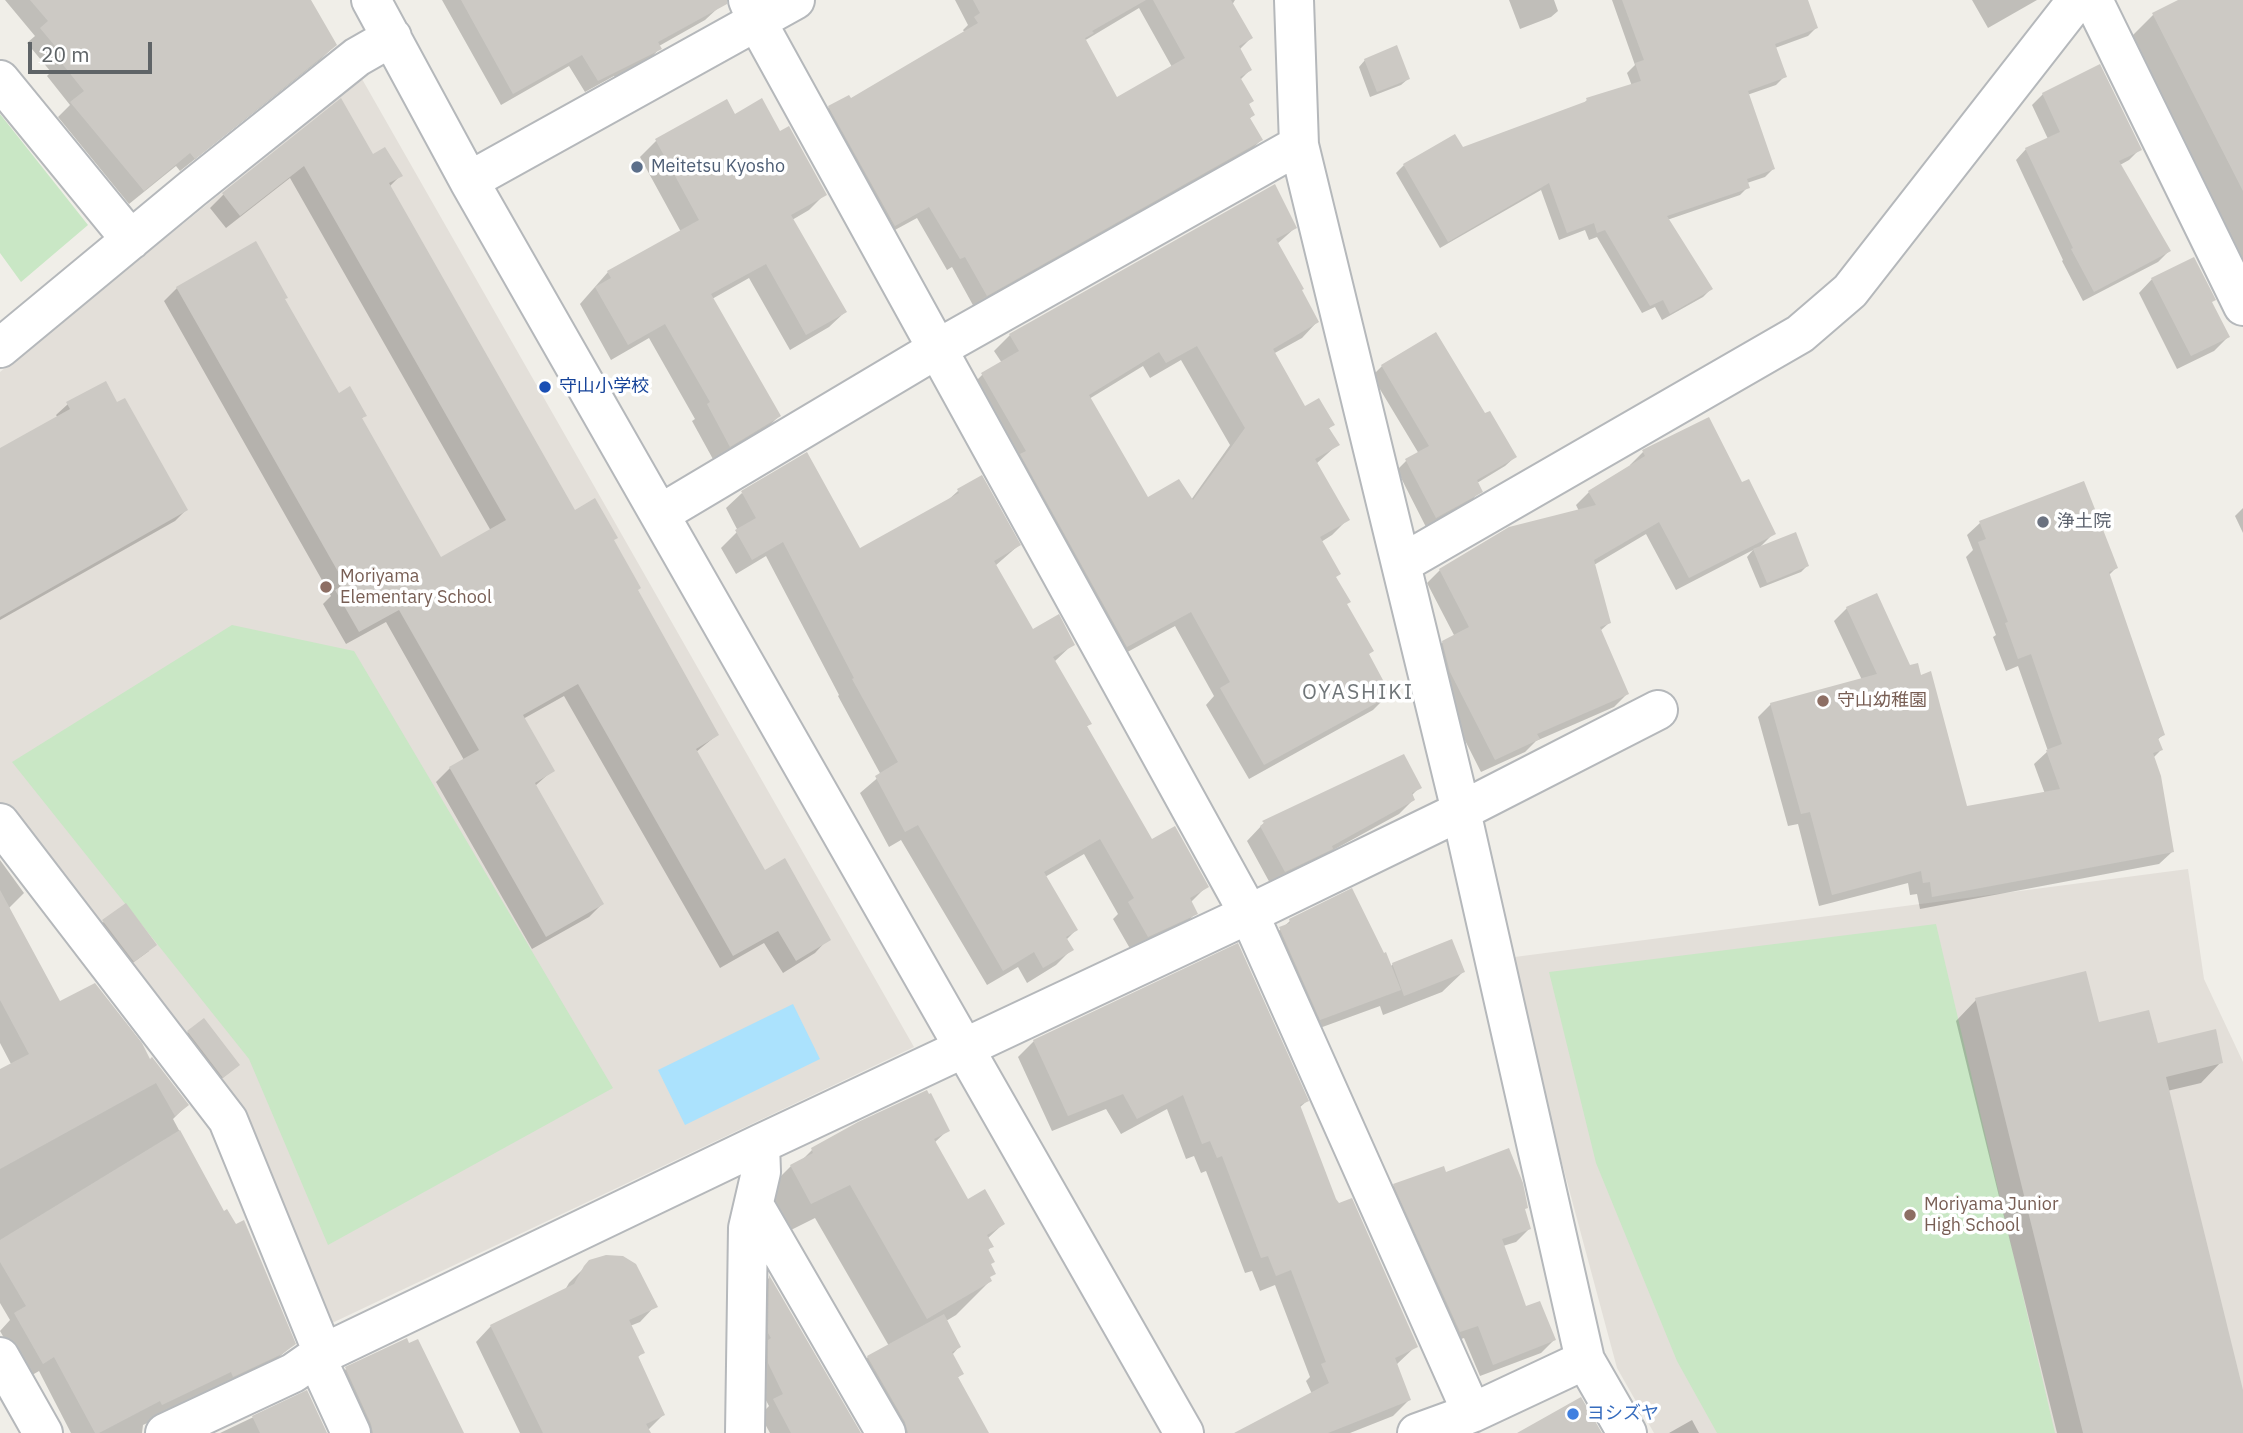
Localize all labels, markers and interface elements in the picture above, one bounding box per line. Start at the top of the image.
scale bar [32,28,156,72]
text: 20 m [41,40,90,68]
place label: Meitetsu Kyosho [651,156,785,178]
marker: Meitetsu Kyosho [629,159,645,175]
place label: 守山小学校 [559,376,649,398]
marker: 守山小学校 [537,379,553,395]
place label: 浄土院 [2057,511,2111,533]
marker: 浄土院 [2035,514,2051,530]
place label: Moriyama Elementary School [340,566,492,608]
marker: Moriyama Elementary School [318,579,334,595]
district label: OYASHIKI [1303,680,1413,706]
place label: 守山幼稚園 [1837,690,1927,712]
marker: 守山幼稚園 [1815,693,1831,709]
place label: Moriyama Junior High School [1924,1194,2059,1236]
marker: Moriyama Junior High School [1902,1207,1918,1223]
place label: ヨシズヤ [1587,1403,1659,1425]
marker: ヨシズヤ [1565,1406,1581,1422]

